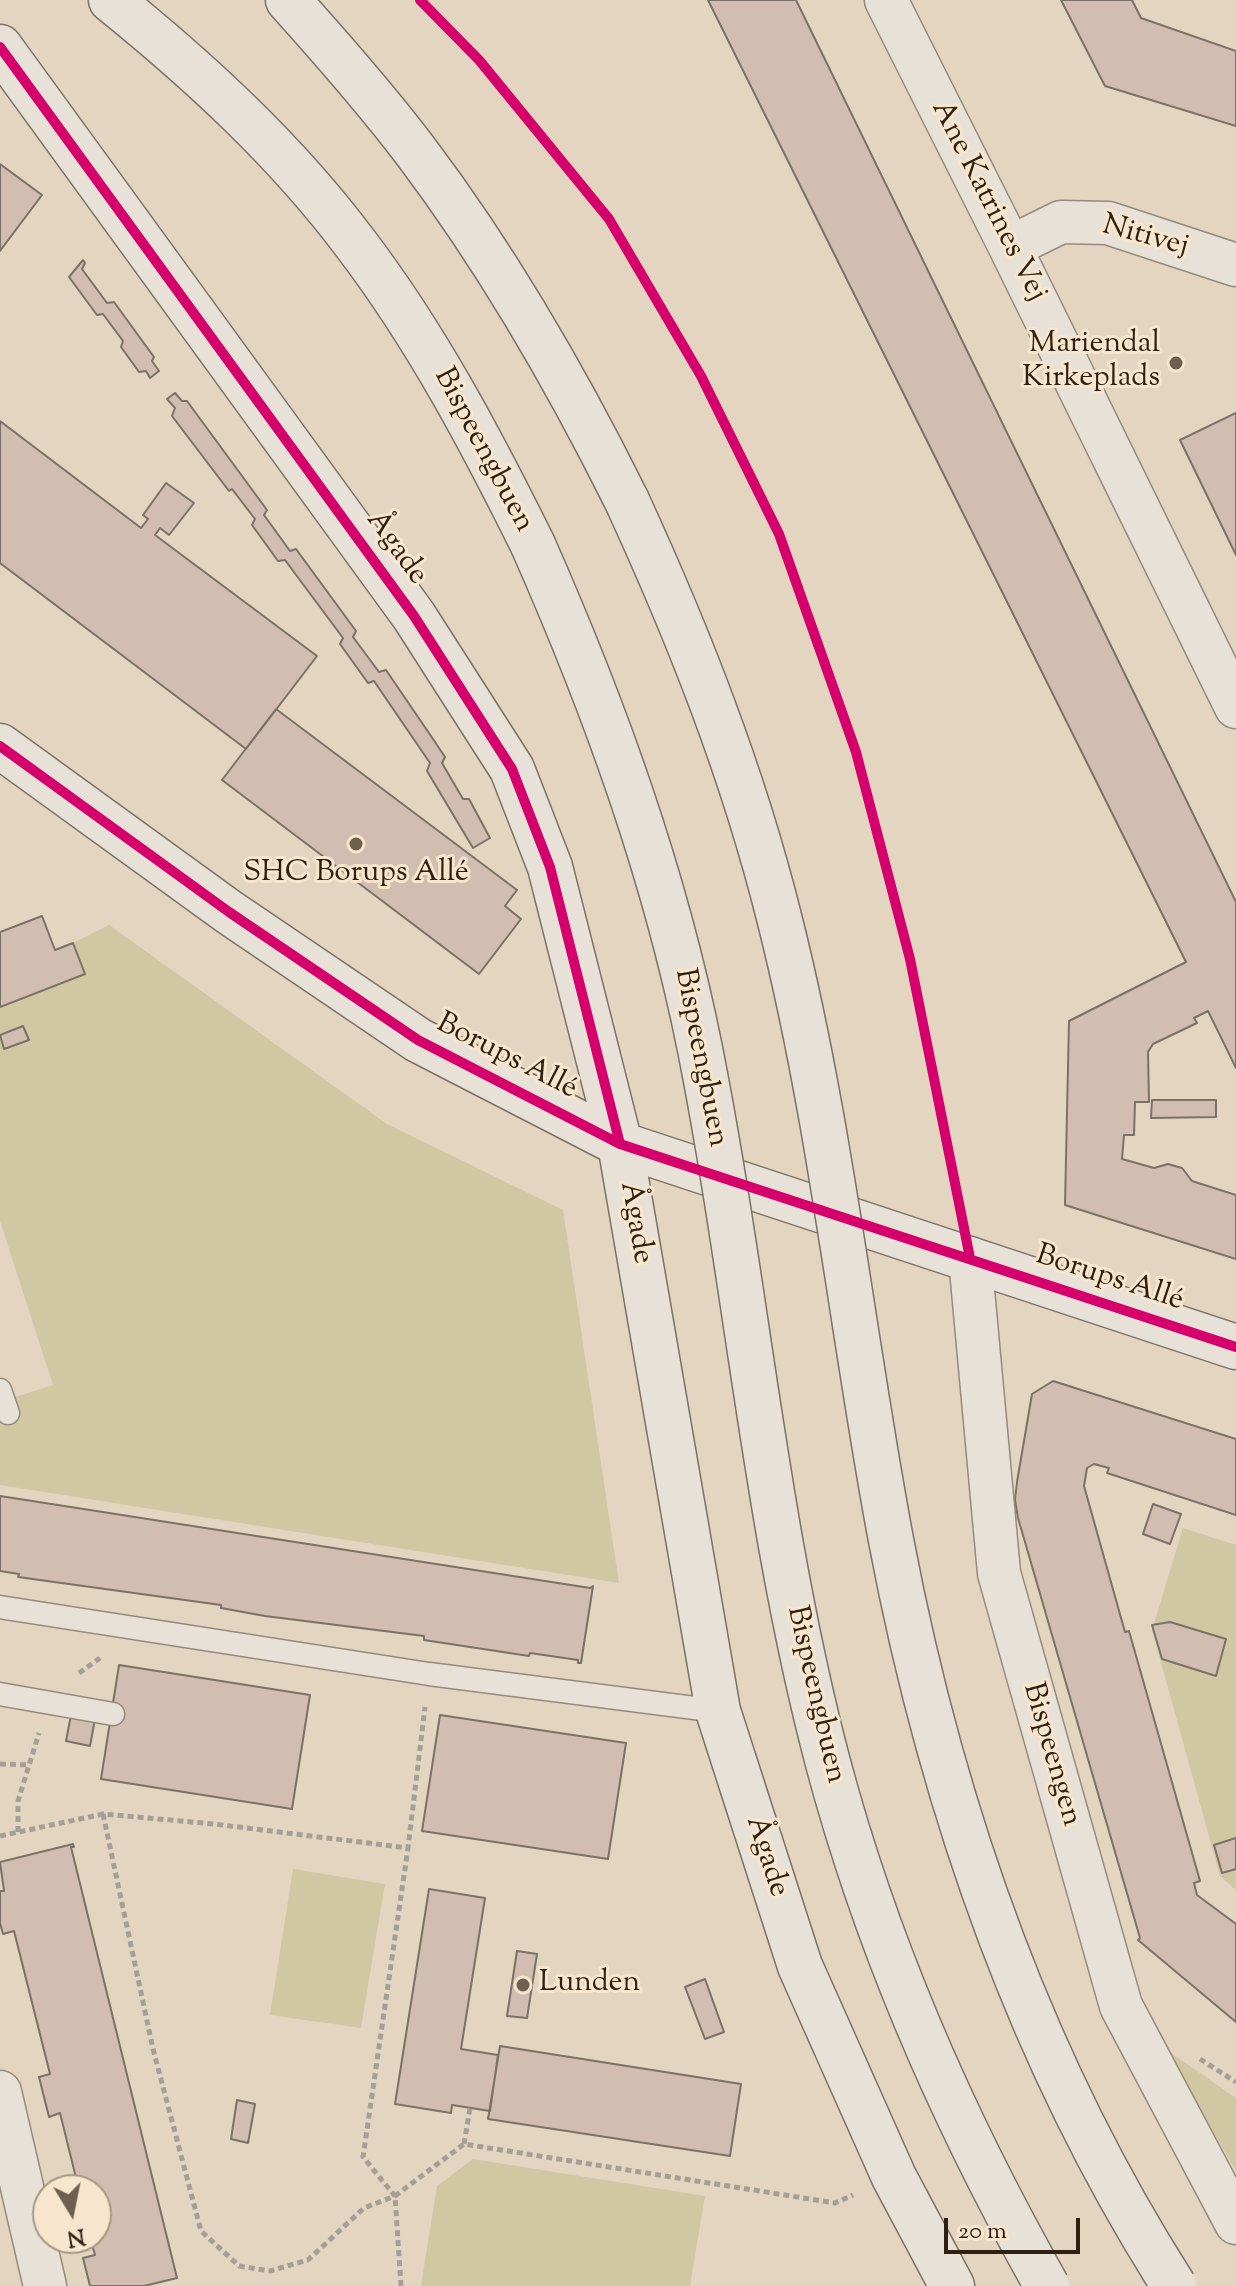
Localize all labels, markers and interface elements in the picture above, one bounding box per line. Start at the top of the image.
street label: Ane Katrines Vej [921,96,1053,308]
street label: Nitivej [1098,209,1192,267]
place label: Mariendal Kirkeplads [1022,328,1160,398]
marker: Mariendal Kirkeplads [1167,354,1185,372]
street label: Bispeengbuen [424,363,540,539]
street label: Ågade [356,505,434,593]
marker: SHC Borups Allé [347,835,365,853]
place label: SHC Borups Allé [243,857,469,893]
street label: Bispeengbuen [664,966,734,1150]
street label: Borups Allé [429,1007,583,1109]
street label: Ågade [609,1179,659,1267]
street label: Borups Allé [1030,1239,1188,1321]
street label: Bispeengbuen [776,1603,852,1787]
street label: Bispeengen [1012,1679,1088,1831]
street label: Ågade [735,1812,795,1902]
place label: Lunden [539,1967,640,2003]
marker: Lunden [514,1976,532,1994]
north arrow [32,2174,112,2254]
scale bar [948,2202,1084,2252]
text: 20 m [958,2215,1007,2249]
text: N [64,2218,87,2253]

